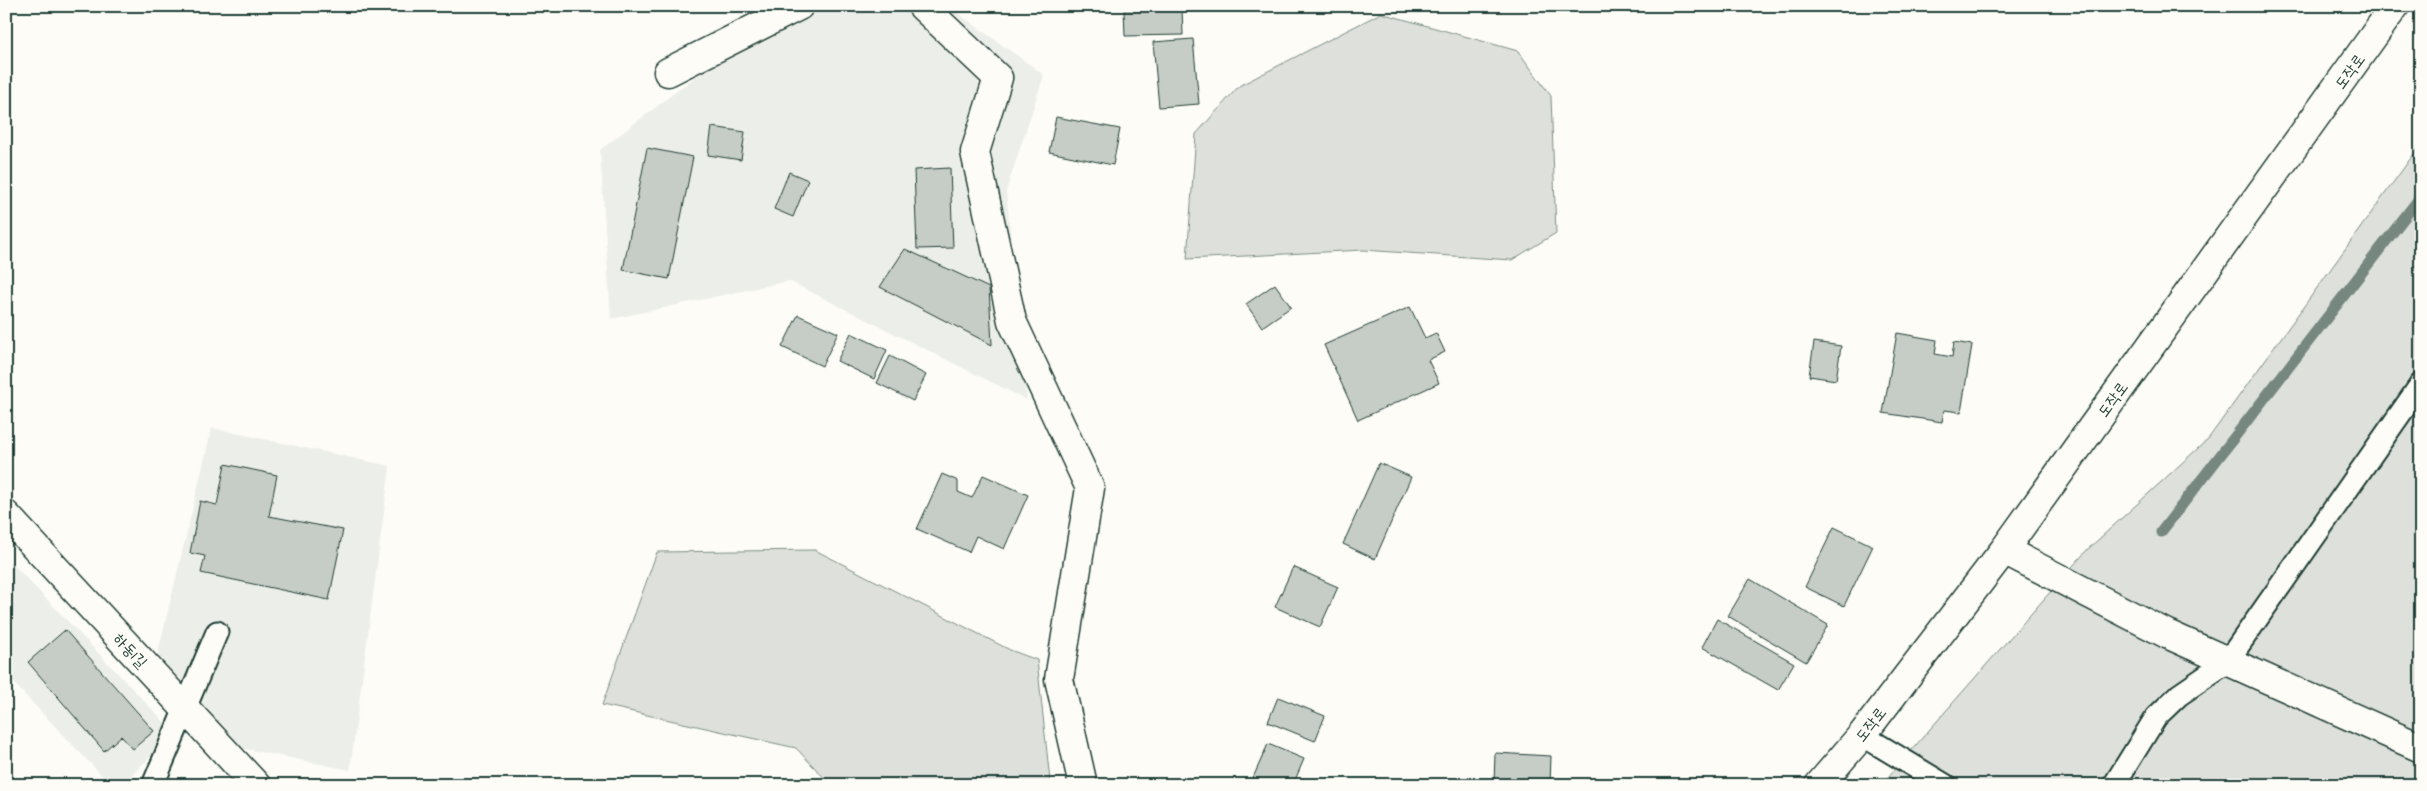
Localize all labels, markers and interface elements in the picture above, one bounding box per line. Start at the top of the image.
street label: 도작로 [2330,49,2370,94]
street label: 도작로 [2093,377,2133,422]
street label: 하동1길 [108,628,152,673]
street label: 도작로 [1850,703,1891,747]

